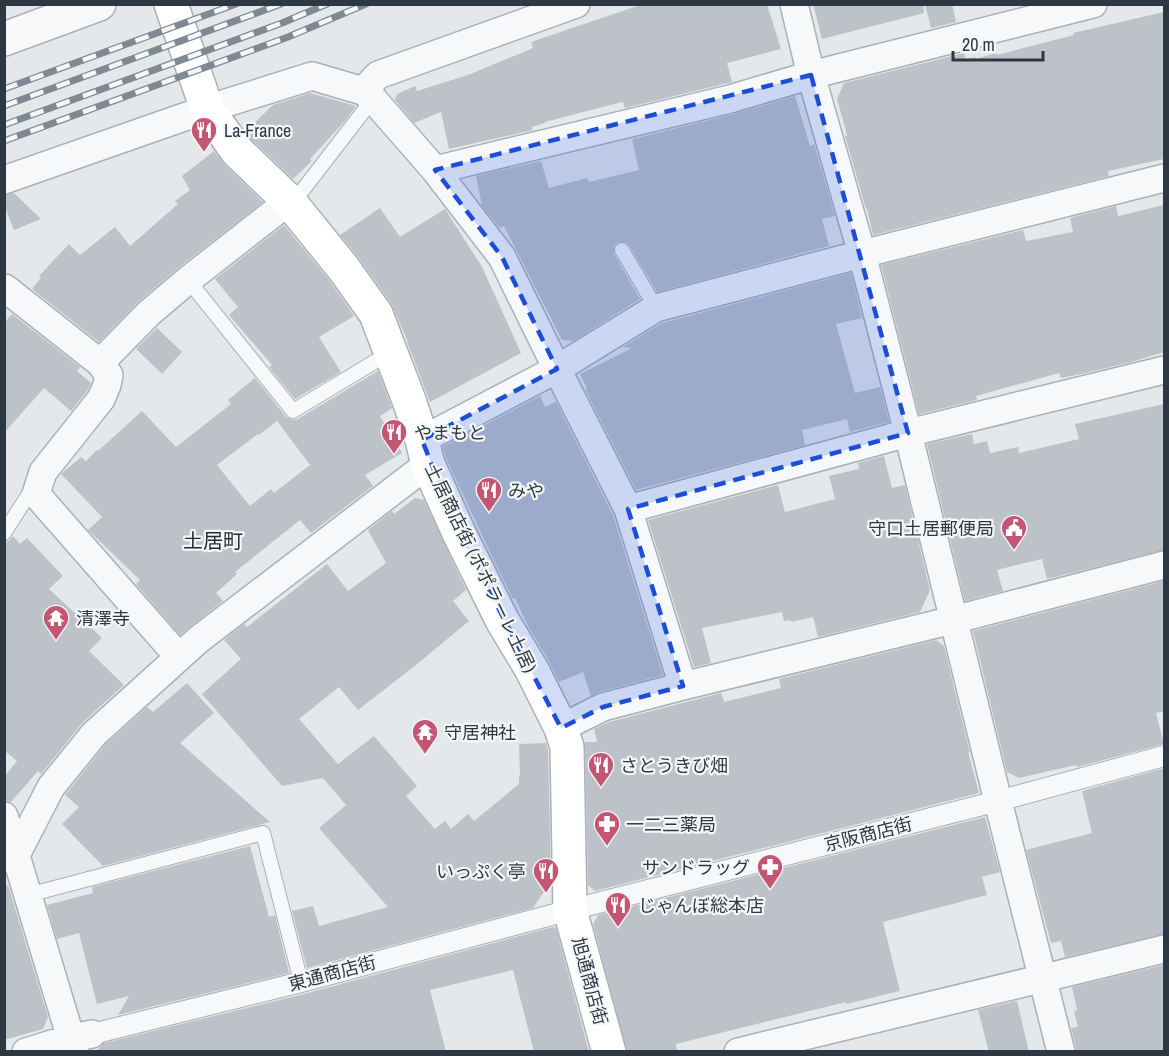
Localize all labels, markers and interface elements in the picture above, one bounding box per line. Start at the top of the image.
scale bar [953,24,1043,62]
text: 20 m [962,32,995,57]
restaurant icon: La-France [189,115,219,153]
place label: La-France [224,118,291,143]
restaurant icon: やまもと [379,417,409,455]
place label: やまもと [414,420,486,445]
street label: 土居商店街 (ポポラーレ土居) [419,459,543,677]
restaurant icon: みや [474,475,504,513]
place label: みや [508,478,544,503]
public building icon: 守口土居郵便局 [999,513,1029,551]
place label: 守口土居郵便局 [868,516,994,541]
district label: 土居町 [183,527,243,554]
temple icon: 清澤寺 [41,603,71,641]
place label: 清澤寺 [76,606,130,631]
temple icon: 守居神社 [410,717,440,755]
place label: 守居神社 [444,720,516,745]
restaurant icon: さとうきび畑 [586,750,616,788]
place label: さとうきび畑 [620,753,728,778]
pharmacy icon: 一二三薬局 [592,809,622,847]
street label: 京阪商店街 [821,811,915,857]
place label: 一二三薬局 [626,812,716,837]
pharmacy icon: サンドラッグ [755,852,785,890]
place label: サンドラッグ [642,855,750,880]
restaurant icon: いっぷく亭 [531,856,561,894]
place label: いっぷく亭 [436,859,526,884]
restaurant icon: じゃんぼ総本店 [603,890,633,928]
place label: じゃんぼ総本店 [638,893,764,918]
street label: 旭通商店街 [566,934,614,1028]
street label: 東通商店街 [285,949,379,997]

